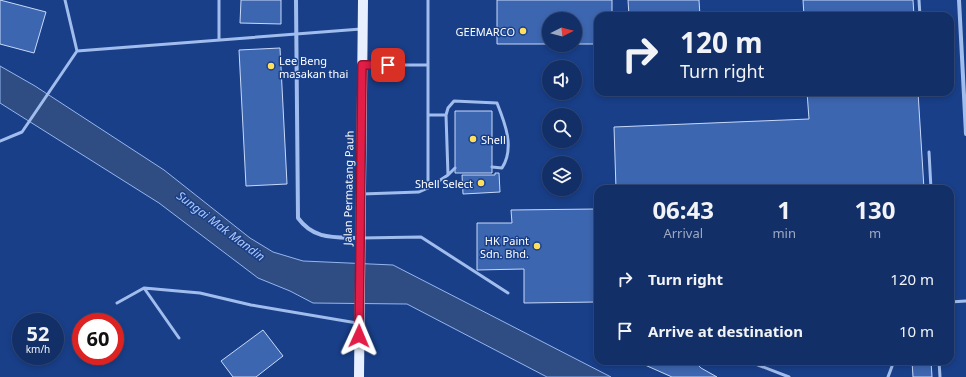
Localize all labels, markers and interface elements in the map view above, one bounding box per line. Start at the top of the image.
north arrow [542,12,582,52]
map controls [542,12,582,196]
text: 120 m [680,23,763,61]
place label: GEEMARCO [456,24,515,39]
marker: GEEMARCO [518,26,528,36]
icon: right [614,28,666,80]
pin [371,48,405,82]
place label: Lee Beng masakan thai [279,53,348,81]
icon: arrive [377,54,399,76]
text: Turn right [680,59,764,83]
button: sound [542,60,582,100]
marker: Lee Beng masakan thai [266,61,276,71]
button: search [542,108,582,148]
street label: Jalan Permatang Pauh [339,131,356,246]
place label: Shell [481,132,506,147]
marker: Shell [468,134,478,144]
button: layers [542,156,582,196]
place label: Shell Select [415,176,473,191]
marker: Shell Select [476,178,486,188]
water label: Sungai Mak Mandin [173,187,269,265]
text: 06:43 [652,193,714,226]
text: 1 [777,193,791,226]
text: 130 [854,193,896,226]
text: Arrival [663,224,703,242]
text: min [772,224,796,242]
text: m [869,224,881,242]
place label: HK Paint Sdn. Bhd. [480,233,529,261]
marker: HK Paint Sdn. Bhd. [532,241,542,251]
icon: right [614,268,636,290]
text: Turn right [648,269,723,289]
text: 120 m [890,269,934,289]
speed limit sign: 60 [72,313,124,365]
position arrow [338,315,380,357]
text: 52 [27,320,49,347]
icon: arrive [614,320,636,342]
text: Arrive at destination [648,321,803,341]
text: 10 m [899,321,934,341]
text: km/h [26,342,50,356]

